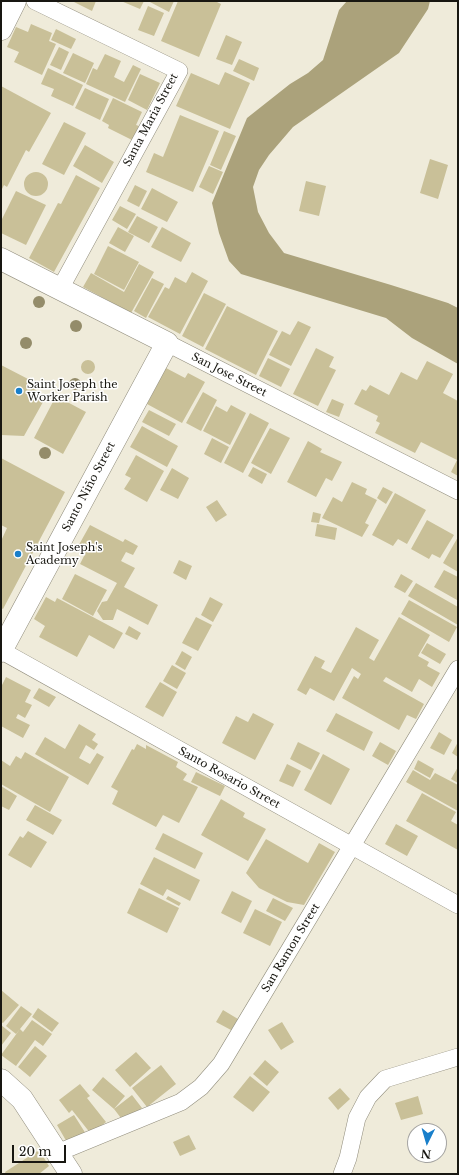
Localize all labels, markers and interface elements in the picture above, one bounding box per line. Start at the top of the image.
street label: Santa Maria Street [121,71,181,169]
street label: San Jose Street [189,350,269,400]
place label: Saint Joseph the Worker Parish [27,378,118,404]
marker: Saint Joseph the Worker Parish [14,386,24,396]
street label: Santo Niño Street [60,440,118,534]
place label: Saint Joseph's Academy [26,541,102,567]
marker: Saint Joseph's Academy [13,549,23,559]
street label: Santo Rosario Street [176,744,282,812]
street label: San Ramon Street [259,901,323,995]
north arrow [407,1123,447,1163]
scale bar [14,1137,68,1163]
text: 20 m [19,1144,51,1159]
text: N [420,1147,432,1161]

